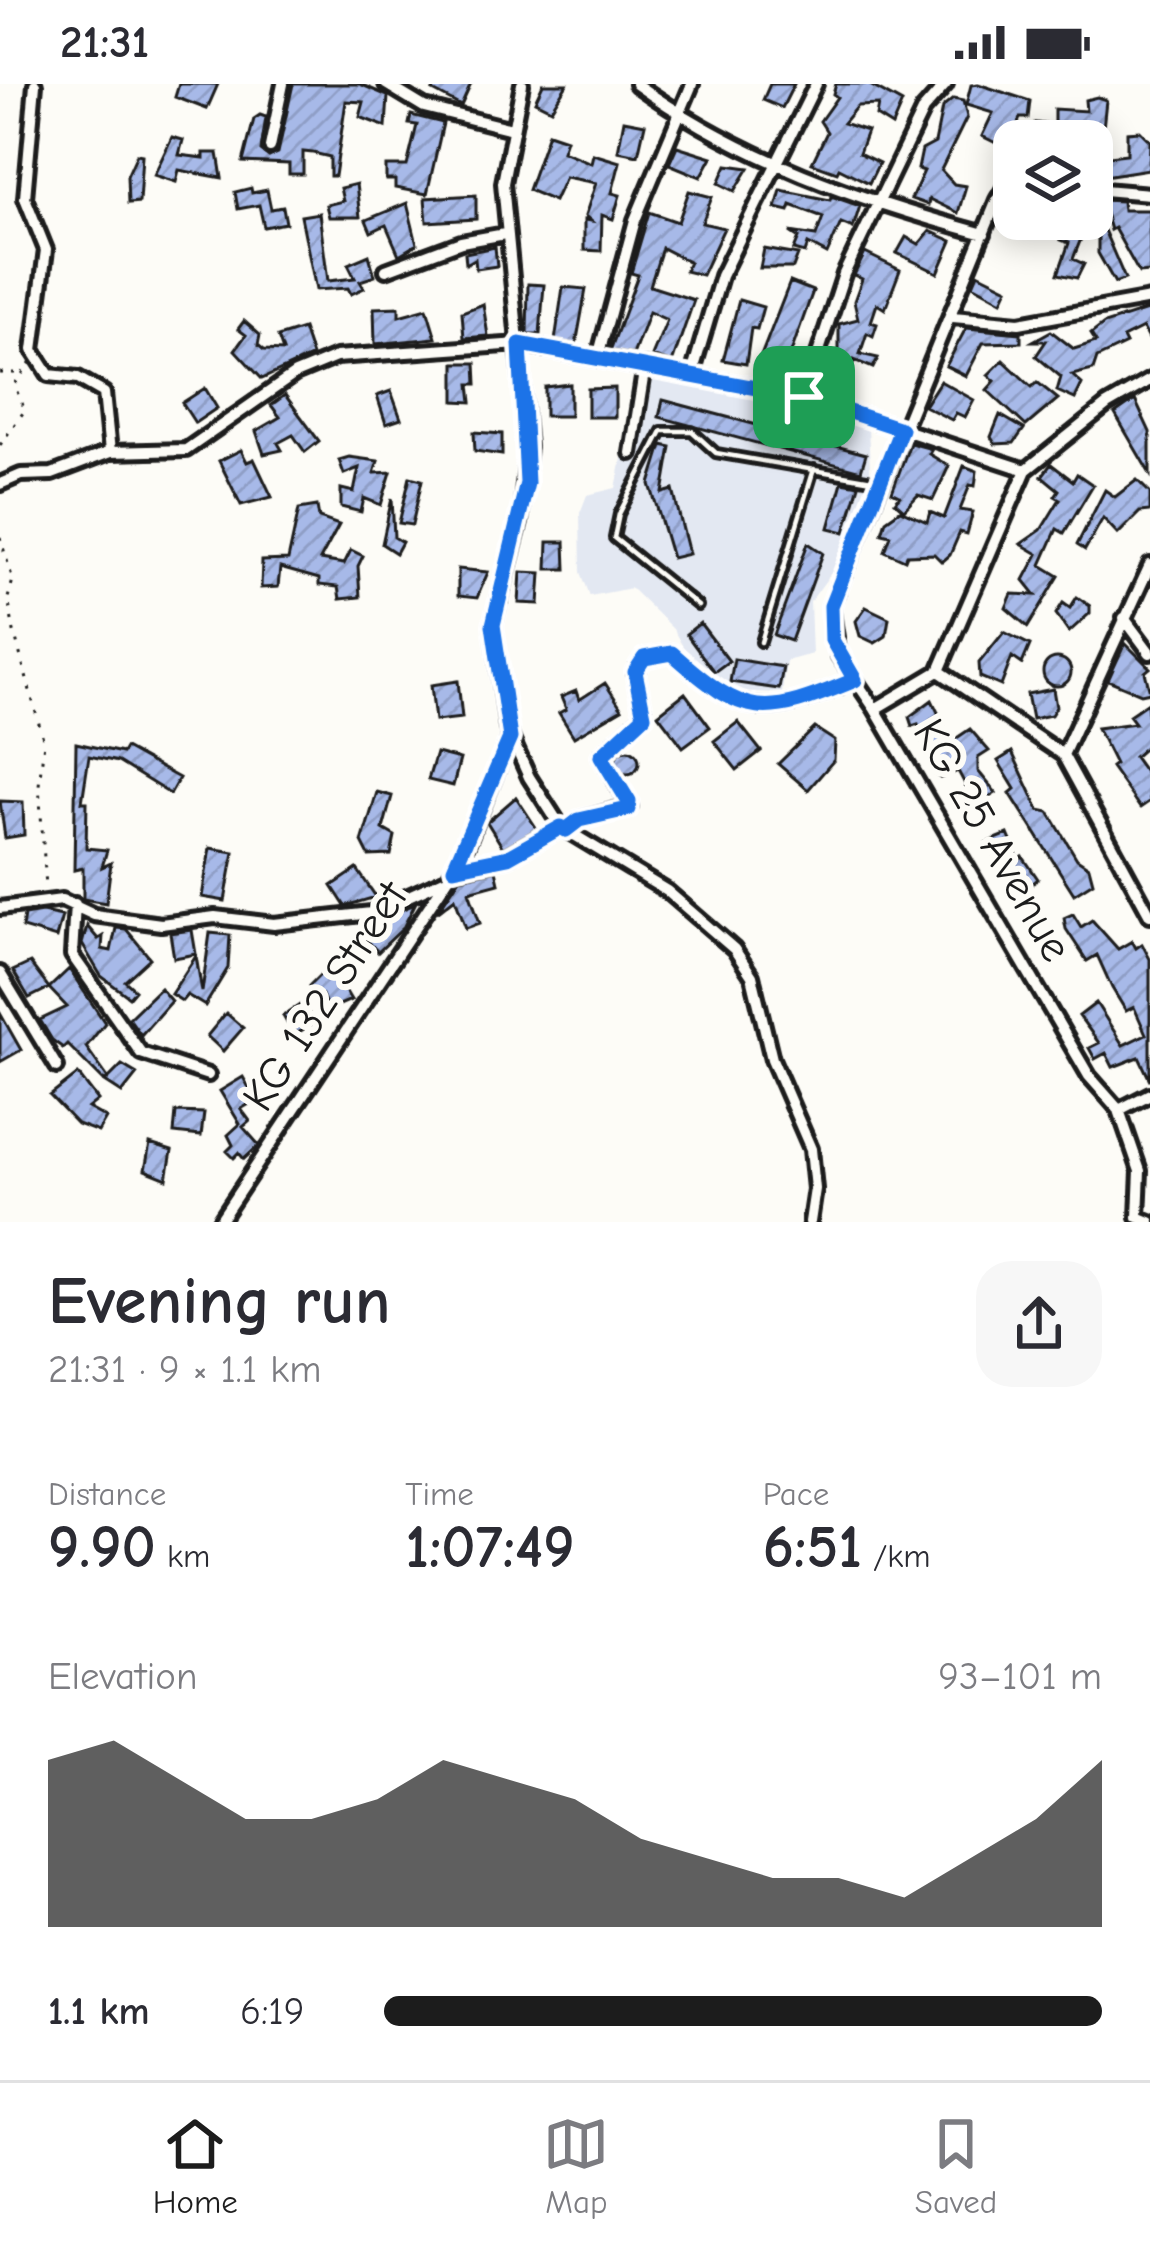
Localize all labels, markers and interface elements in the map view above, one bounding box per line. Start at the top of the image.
text: 21:31 [60,16,149,68]
map controls [993,120,1113,240]
button: layers [993,120,1113,240]
pin [753,346,855,448]
icon: arrive [771,364,837,430]
street label: KG 25 Avenue [903,710,1083,970]
street label: KG 132 Street [232,871,419,1120]
button: share [976,1261,1102,1387]
text: Evening run [48,1264,390,1340]
text: 21:31 · 9 × 1.1 km [48,1347,321,1392]
text: Distance [48,1475,166,1513]
text: Time [405,1475,474,1513]
text: Pace [763,1475,829,1513]
text: 9.90 [48,1513,156,1582]
text: 1:07:49 [405,1513,575,1582]
text: 6:51 [763,1513,862,1582]
text: km [156,1537,210,1575]
text: /km [862,1537,931,1575]
text: Elevation [48,1654,197,1699]
text: 93–101 m [938,1654,1102,1699]
text: 1.1 km [48,1989,150,2034]
text: 6:19 [240,1989,304,2034]
tab: Home [153,2111,238,2221]
tab: Map [543,2111,609,2221]
tab: Saved [915,2111,997,2221]

